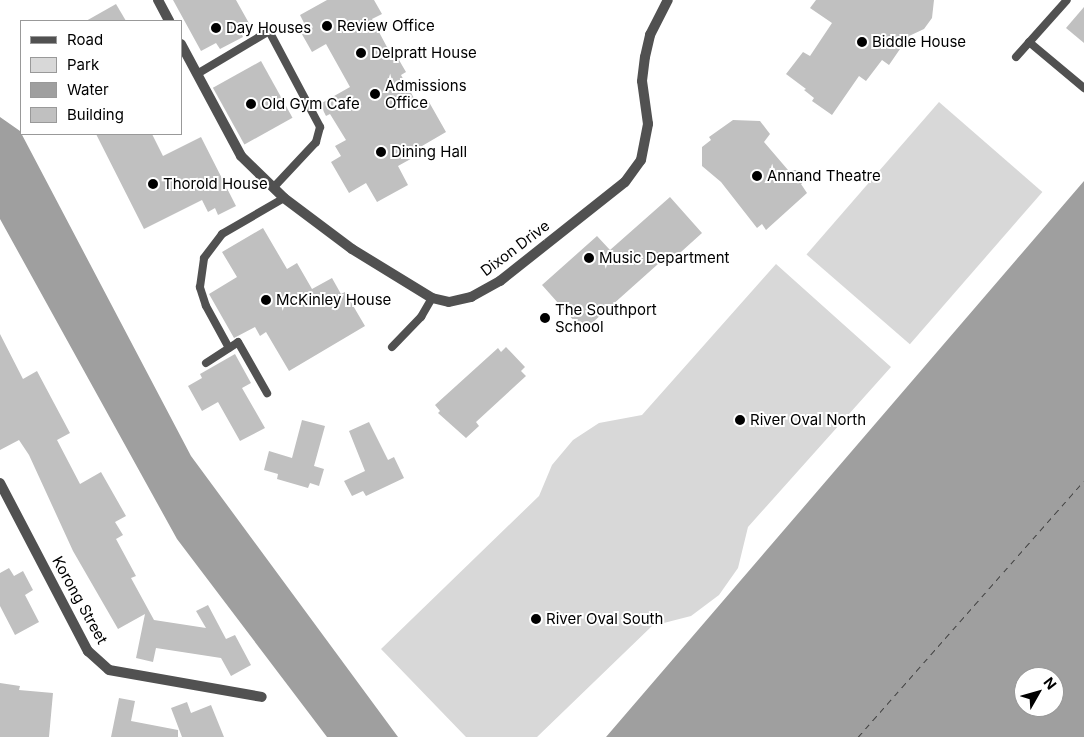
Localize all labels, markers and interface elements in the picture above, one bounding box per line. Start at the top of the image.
place label: Review Office [337,17,435,35]
place label: Day Houses [226,19,311,37]
legend [20,20,182,135]
marker: Review Office [321,20,333,32]
marker: Day Houses [210,22,222,34]
text: Road [67,30,103,49]
place label: Biddle House [872,33,966,51]
marker: Biddle House [856,36,868,48]
place label: Delpratt House [371,44,477,62]
marker: Delpratt House [355,47,367,59]
text: Park [67,55,99,74]
place label: Admissions Office [385,76,467,111]
text: Water [67,80,109,99]
marker: Admissions Office [369,88,381,100]
place label: Old Gym Cafe [261,95,360,113]
marker: Old Gym Cafe [245,98,257,110]
text: Building [67,105,124,124]
place label: Dining Hall [391,143,467,161]
marker: Dining Hall [375,146,387,158]
place label: Annand Theatre [767,167,881,185]
marker: Annand Theatre [751,170,763,182]
place label: Thorold House [163,175,268,193]
marker: Thorold House [147,178,159,190]
street label: Dixon Drive [477,216,553,280]
place label: Music Department [599,249,730,267]
marker: Music Department [583,252,595,264]
place label: McKinley House [276,291,391,309]
marker: McKinley House [260,294,272,306]
place label: The Southport School [555,300,657,335]
marker: The Southport School [539,312,551,324]
place label: River Oval North [750,411,866,429]
marker: River Oval North [734,414,746,426]
street label: Korong Street [48,553,112,647]
place label: River Oval South [546,610,663,628]
marker: River Oval South [530,613,542,625]
north arrow [1014,667,1064,717]
text: N [1040,674,1060,693]

